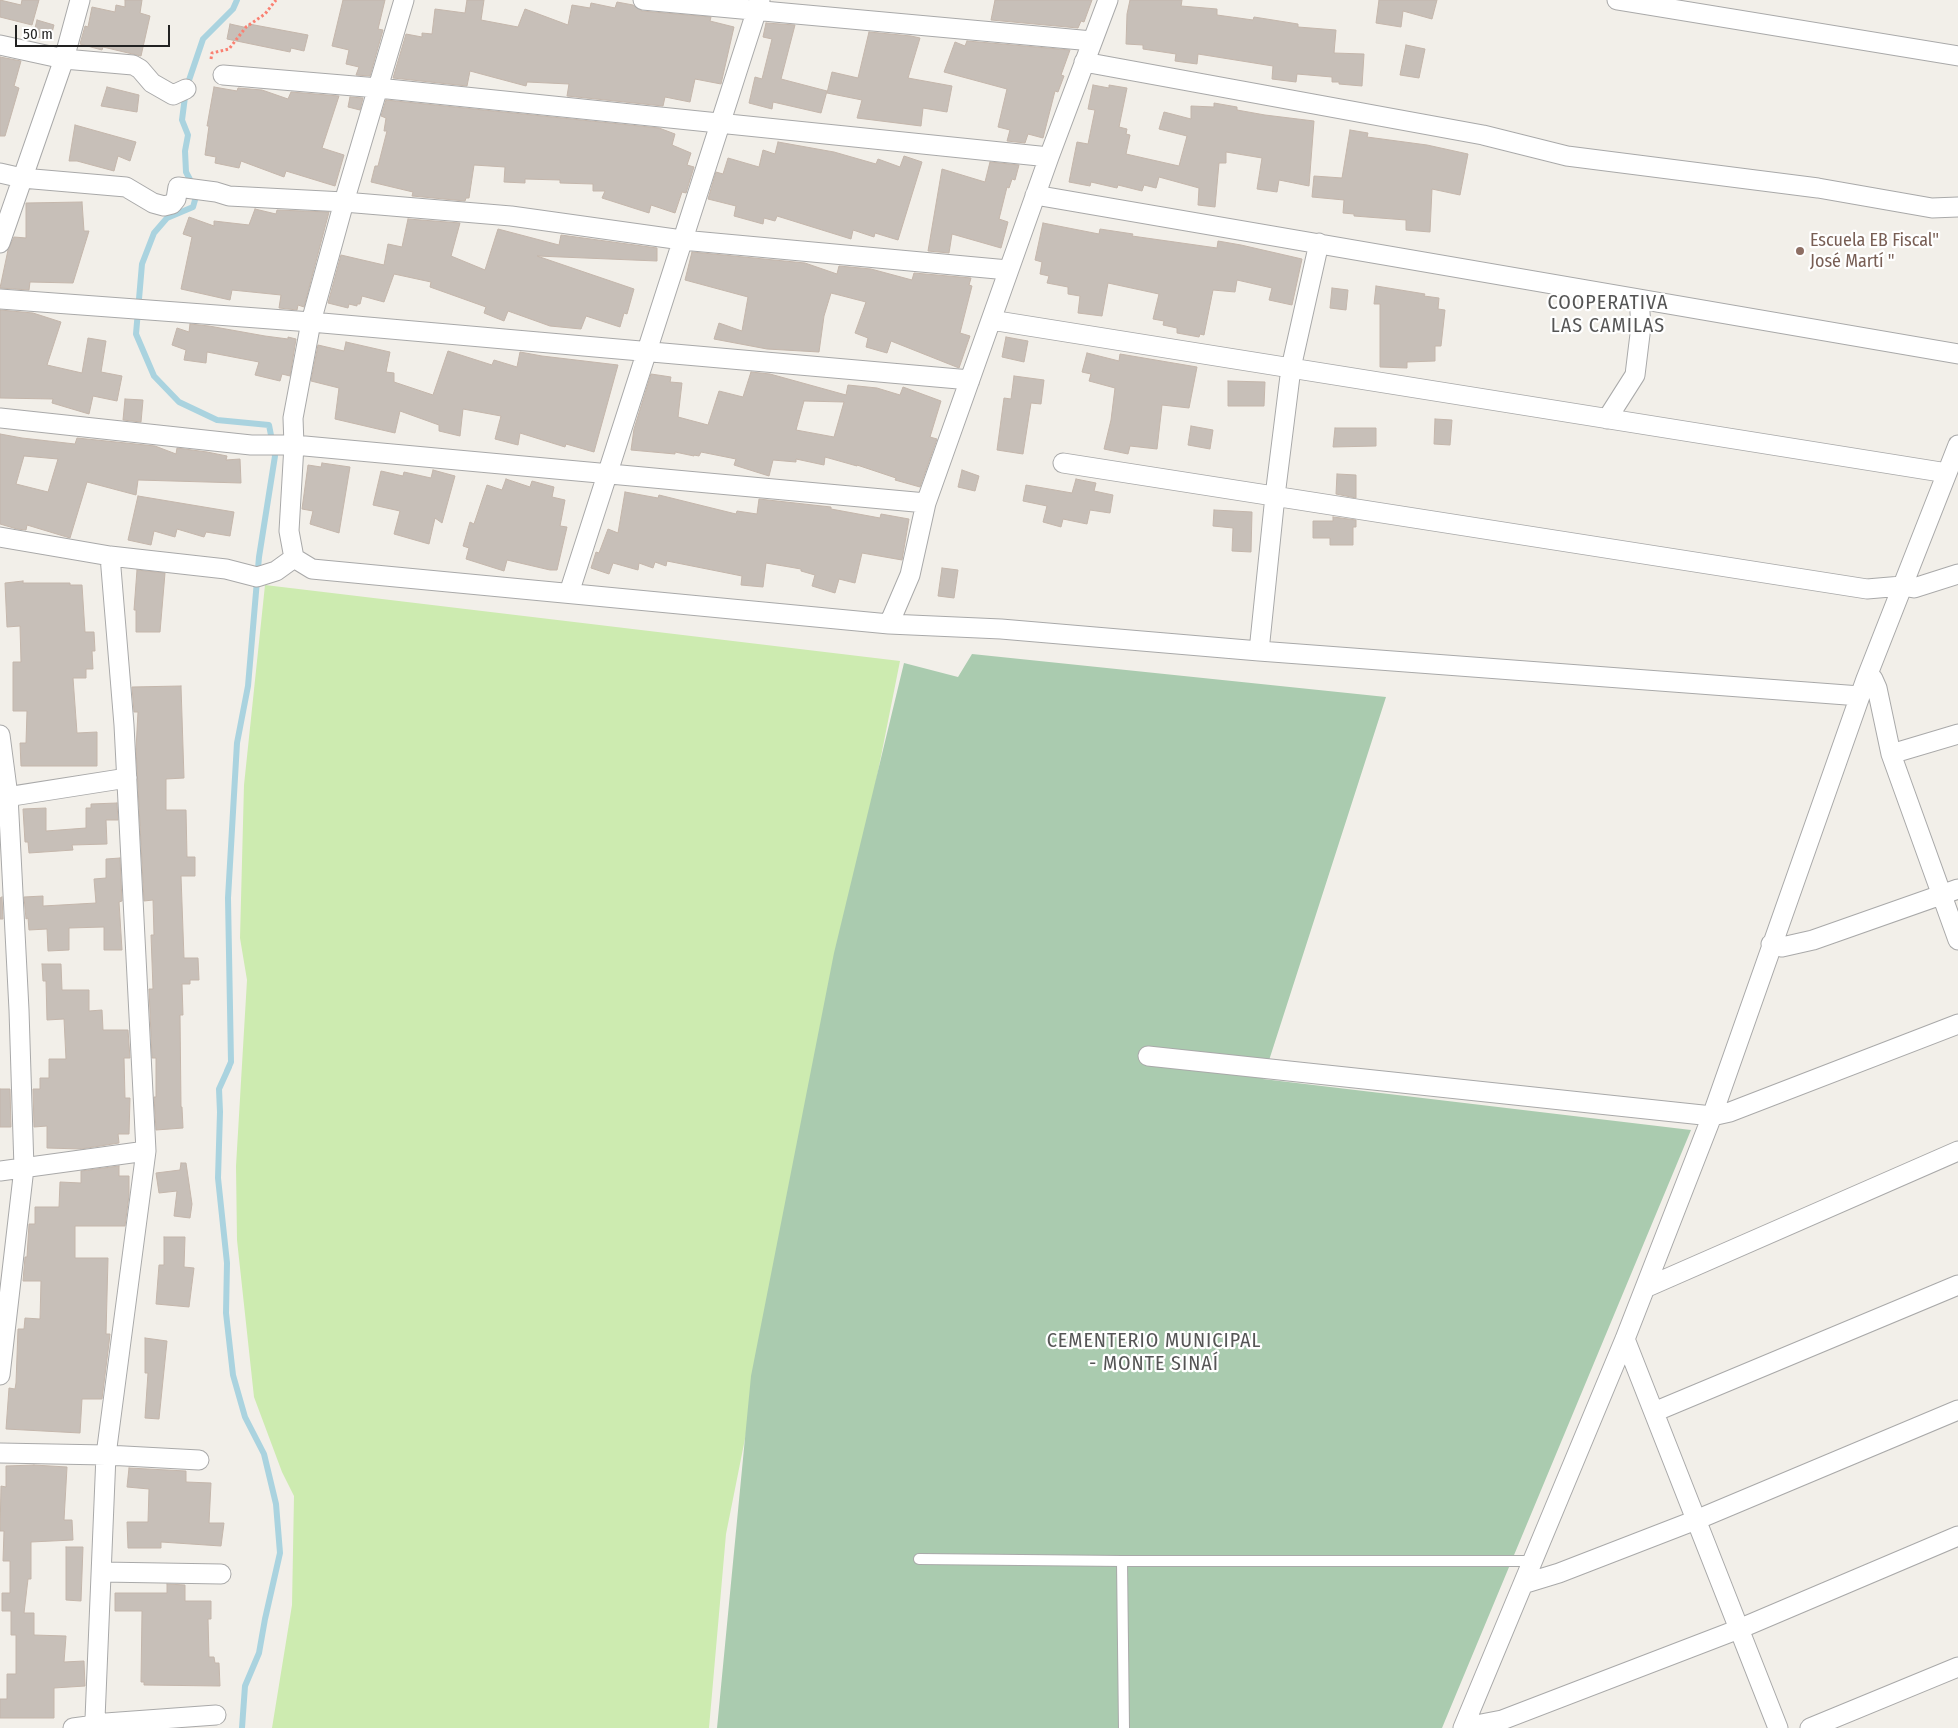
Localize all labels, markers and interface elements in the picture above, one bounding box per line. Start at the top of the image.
scale bar [18,15,172,47]
text: 50 m [23,25,53,43]
place label: Escuela EB Fiscal" José Martí " [1810,230,1939,272]
marker: Escuela EB Fiscal" José Martí " [1794,245,1806,257]
district label: COOPERATIVA LAS CAMILAS [1546,291,1670,338]
district label: CEMENTERIO MUNICIPAL - MONTE SINAÍ [1044,1329,1264,1376]

